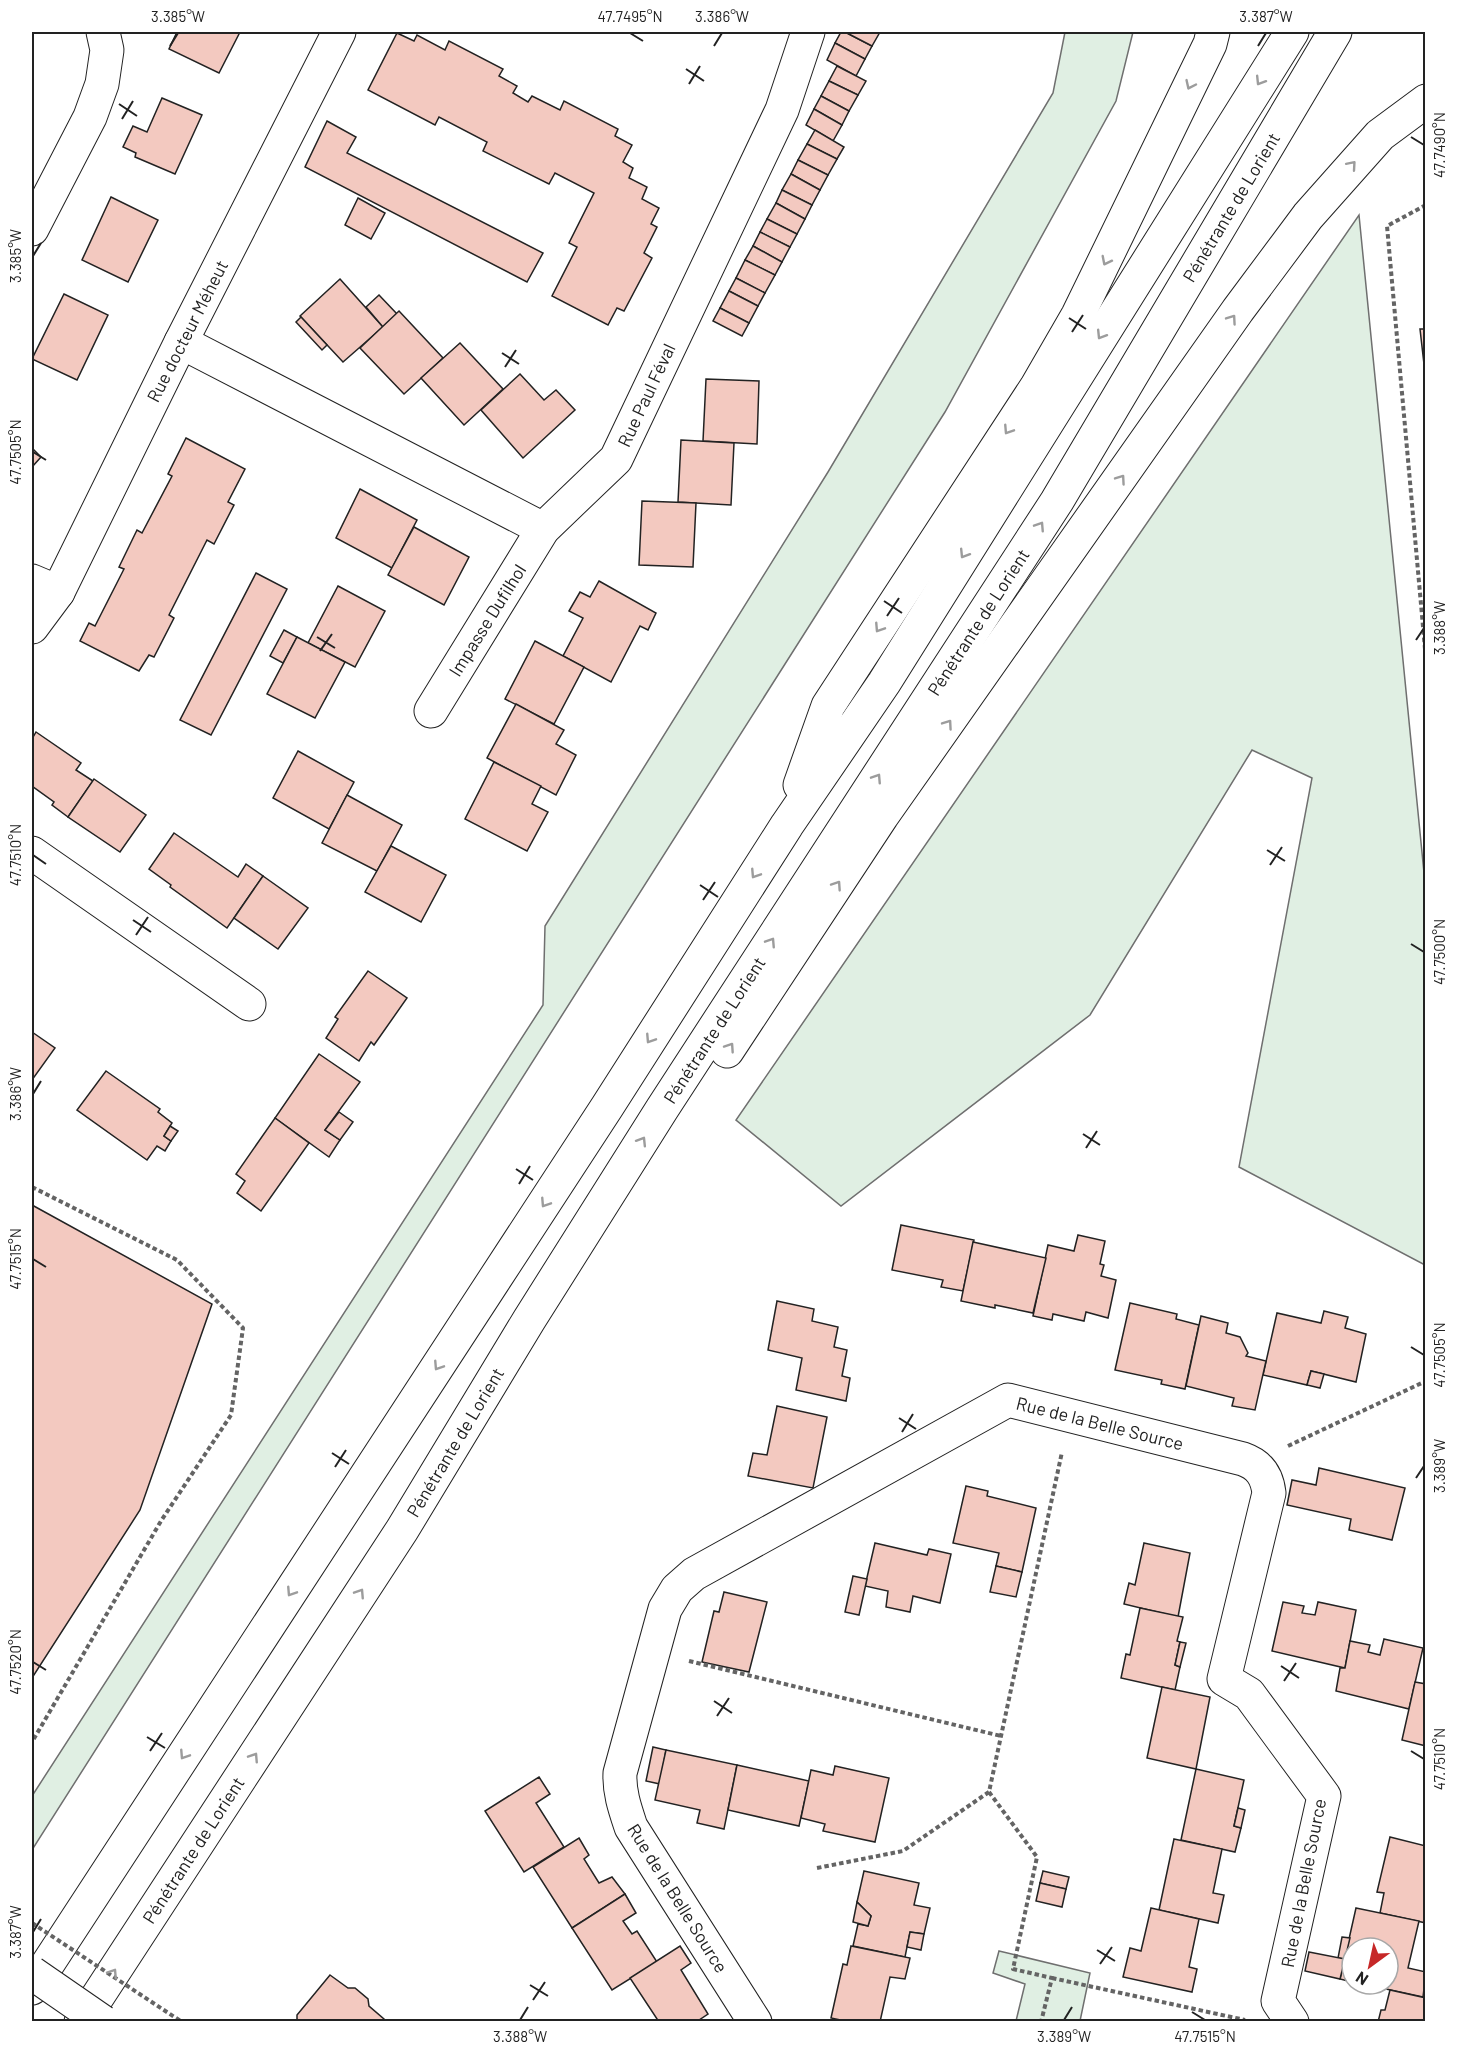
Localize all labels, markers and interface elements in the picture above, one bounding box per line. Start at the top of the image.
text: 3.385°W [151,7,205,25]
text: 47.7495°N [597,7,663,25]
text: 3.386°W [695,7,749,25]
text: 3.387°W [1239,7,1293,25]
one-way arrow [1256,75,1268,85]
one-way arrow [1186,79,1198,90]
text: 47.7490°N [1430,112,1448,178]
street label: Pénétrante de Lorient [1178,128,1284,286]
one-way arrow [1345,161,1356,172]
text: 3.385°W [6,229,24,283]
one-way arrow [1101,254,1113,265]
street label: Rue docteur Méheut [142,256,232,406]
one-way arrow [1225,314,1236,325]
one-way arrow [1096,329,1108,339]
street label: Rue Paul Féval [612,340,680,450]
text: 47.7505°N [6,419,24,485]
one-way arrow [1004,423,1015,434]
one-way arrow [1114,474,1125,485]
one-way arrow [1033,522,1044,533]
street label: Pénétrante de Lorient [922,545,1034,699]
one-way arrow [960,548,972,558]
street label: Impasse Dufilhol [444,560,530,680]
text: 3.388°W [1430,601,1448,655]
one-way arrow [874,622,886,632]
one-way arrow [941,720,952,731]
one-way arrow [870,774,881,785]
text: 47.7510°N [6,824,24,886]
one-way arrow [751,868,762,879]
one-way arrow [830,880,841,891]
text: 47.7500°N [1430,919,1448,985]
one-way arrow [764,937,775,948]
street label: Pénétrante de Lorient [658,953,770,1107]
one-way arrow [646,1033,658,1043]
one-way arrow [722,1043,733,1054]
text: 3.386°W [6,1067,24,1121]
one-way arrow [635,1137,647,1147]
one-way arrow [540,1197,552,1207]
text: 47.7515°N [6,1228,24,1290]
text: 47.7505°N [1430,1322,1448,1388]
one-way arrow [434,1360,446,1370]
street label: Pénétrante de Lorient [402,1363,508,1521]
street label: Rue de la Belle Source [1014,1392,1186,1454]
text: 3.389°W [1430,1439,1448,1493]
one-way arrow [288,1585,299,1596]
one-way arrow [353,1589,364,1600]
text: 47.7520°N [6,1629,24,1695]
text: 47.7510°N [1430,1728,1448,1790]
one-way arrow [181,1748,192,1759]
one-way arrow [247,1752,258,1763]
street label: Pénétrante de Lorient [137,1773,249,1927]
street label: Rue de la Belle Source [1276,1797,1330,1969]
street label: Rue de la Belle Source [623,1819,733,1977]
text: 3.387°W [6,1905,24,1959]
north arrow [1340,1936,1400,1996]
one-way arrow [105,1968,116,1979]
text: N [1352,1968,1371,1990]
text: 3.388°W [493,2027,547,2045]
text: 3.389°W [1037,2027,1091,2045]
text: 47.7515°N [1174,2027,1236,2045]

